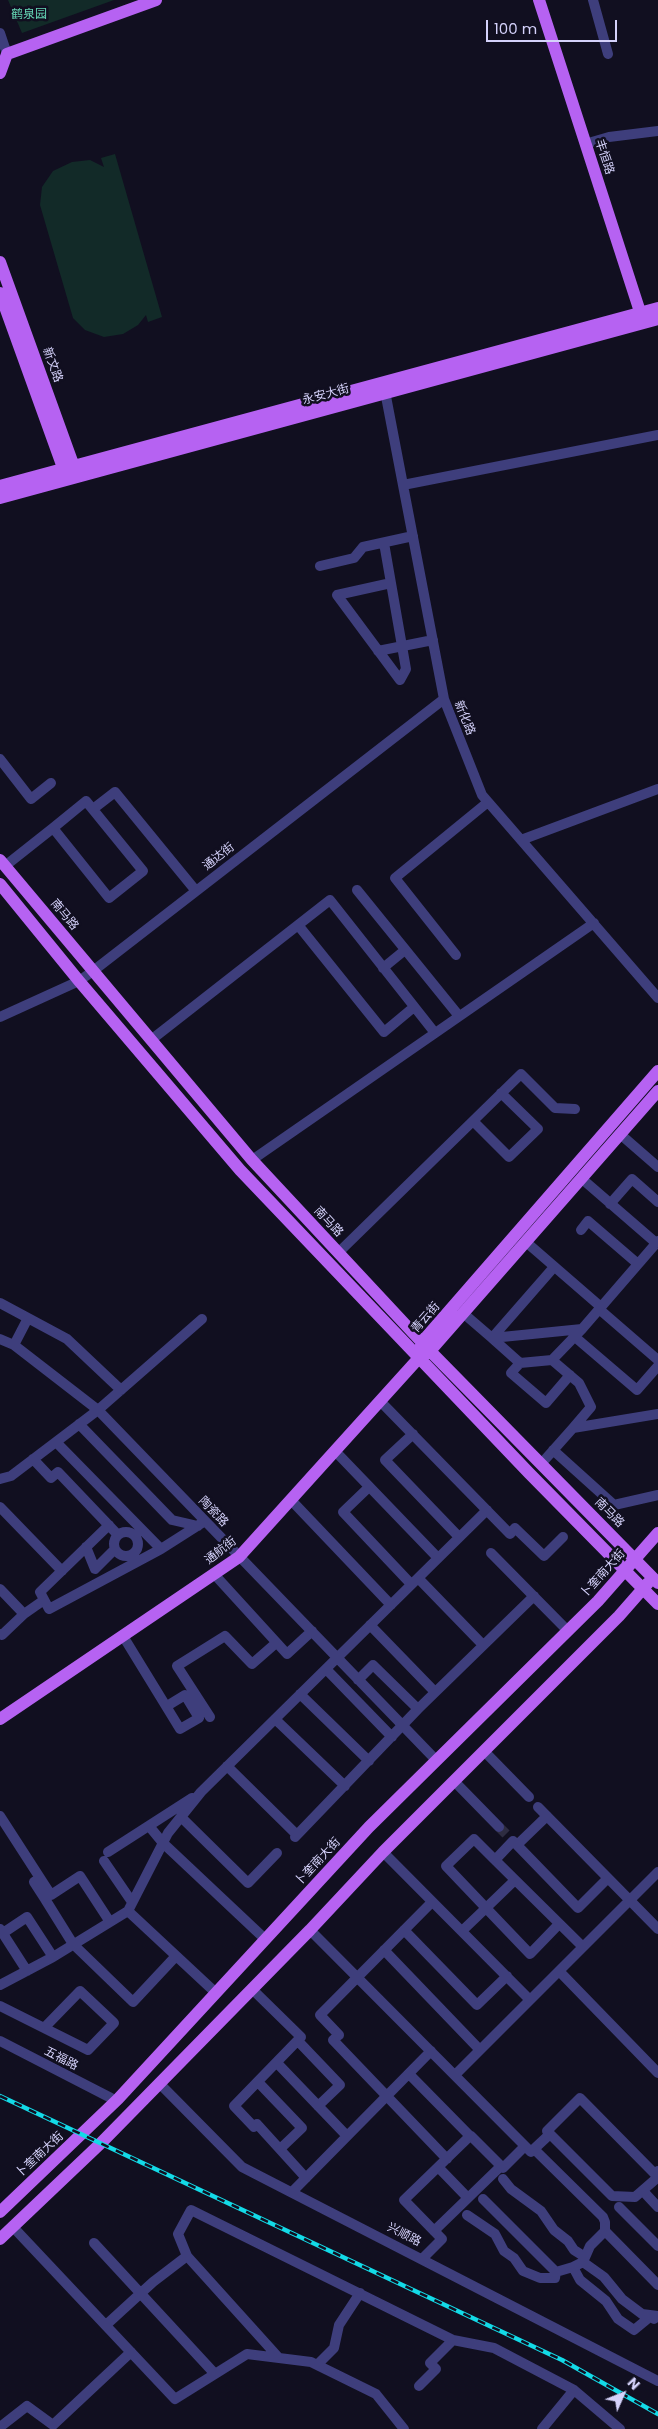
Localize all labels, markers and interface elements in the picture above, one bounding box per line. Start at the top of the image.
park label: 鹤泉园 [11,8,47,22]
scale bar [488,10,619,42]
text: 100 m [494,18,537,39]
street label: 丰恒路 [592,138,616,176]
street label: 新文路 [39,346,65,384]
street label: 永安大街 [301,382,351,408]
street label: 新化路 [451,699,477,737]
street label: 通达街 [200,840,238,874]
street label: 南马路 [47,897,81,933]
street label: 南马路 [310,1204,346,1240]
street label: 青云街 [409,1300,443,1336]
street label: 陶瓷路 [195,1494,231,1530]
street label: 南马路 [591,1495,627,1531]
street label: 通航街 [202,1534,240,1568]
street label: 卜奎南大街 [578,1547,628,1601]
street label: 卜奎南大街 [292,1835,344,1889]
street label: 五福路 [42,2044,80,2074]
street label: 卜奎南大街 [13,2129,67,2181]
street label: 兴顺路 [385,2220,423,2250]
north arrow [598,2369,648,2419]
text: N [623,2373,645,2394]

